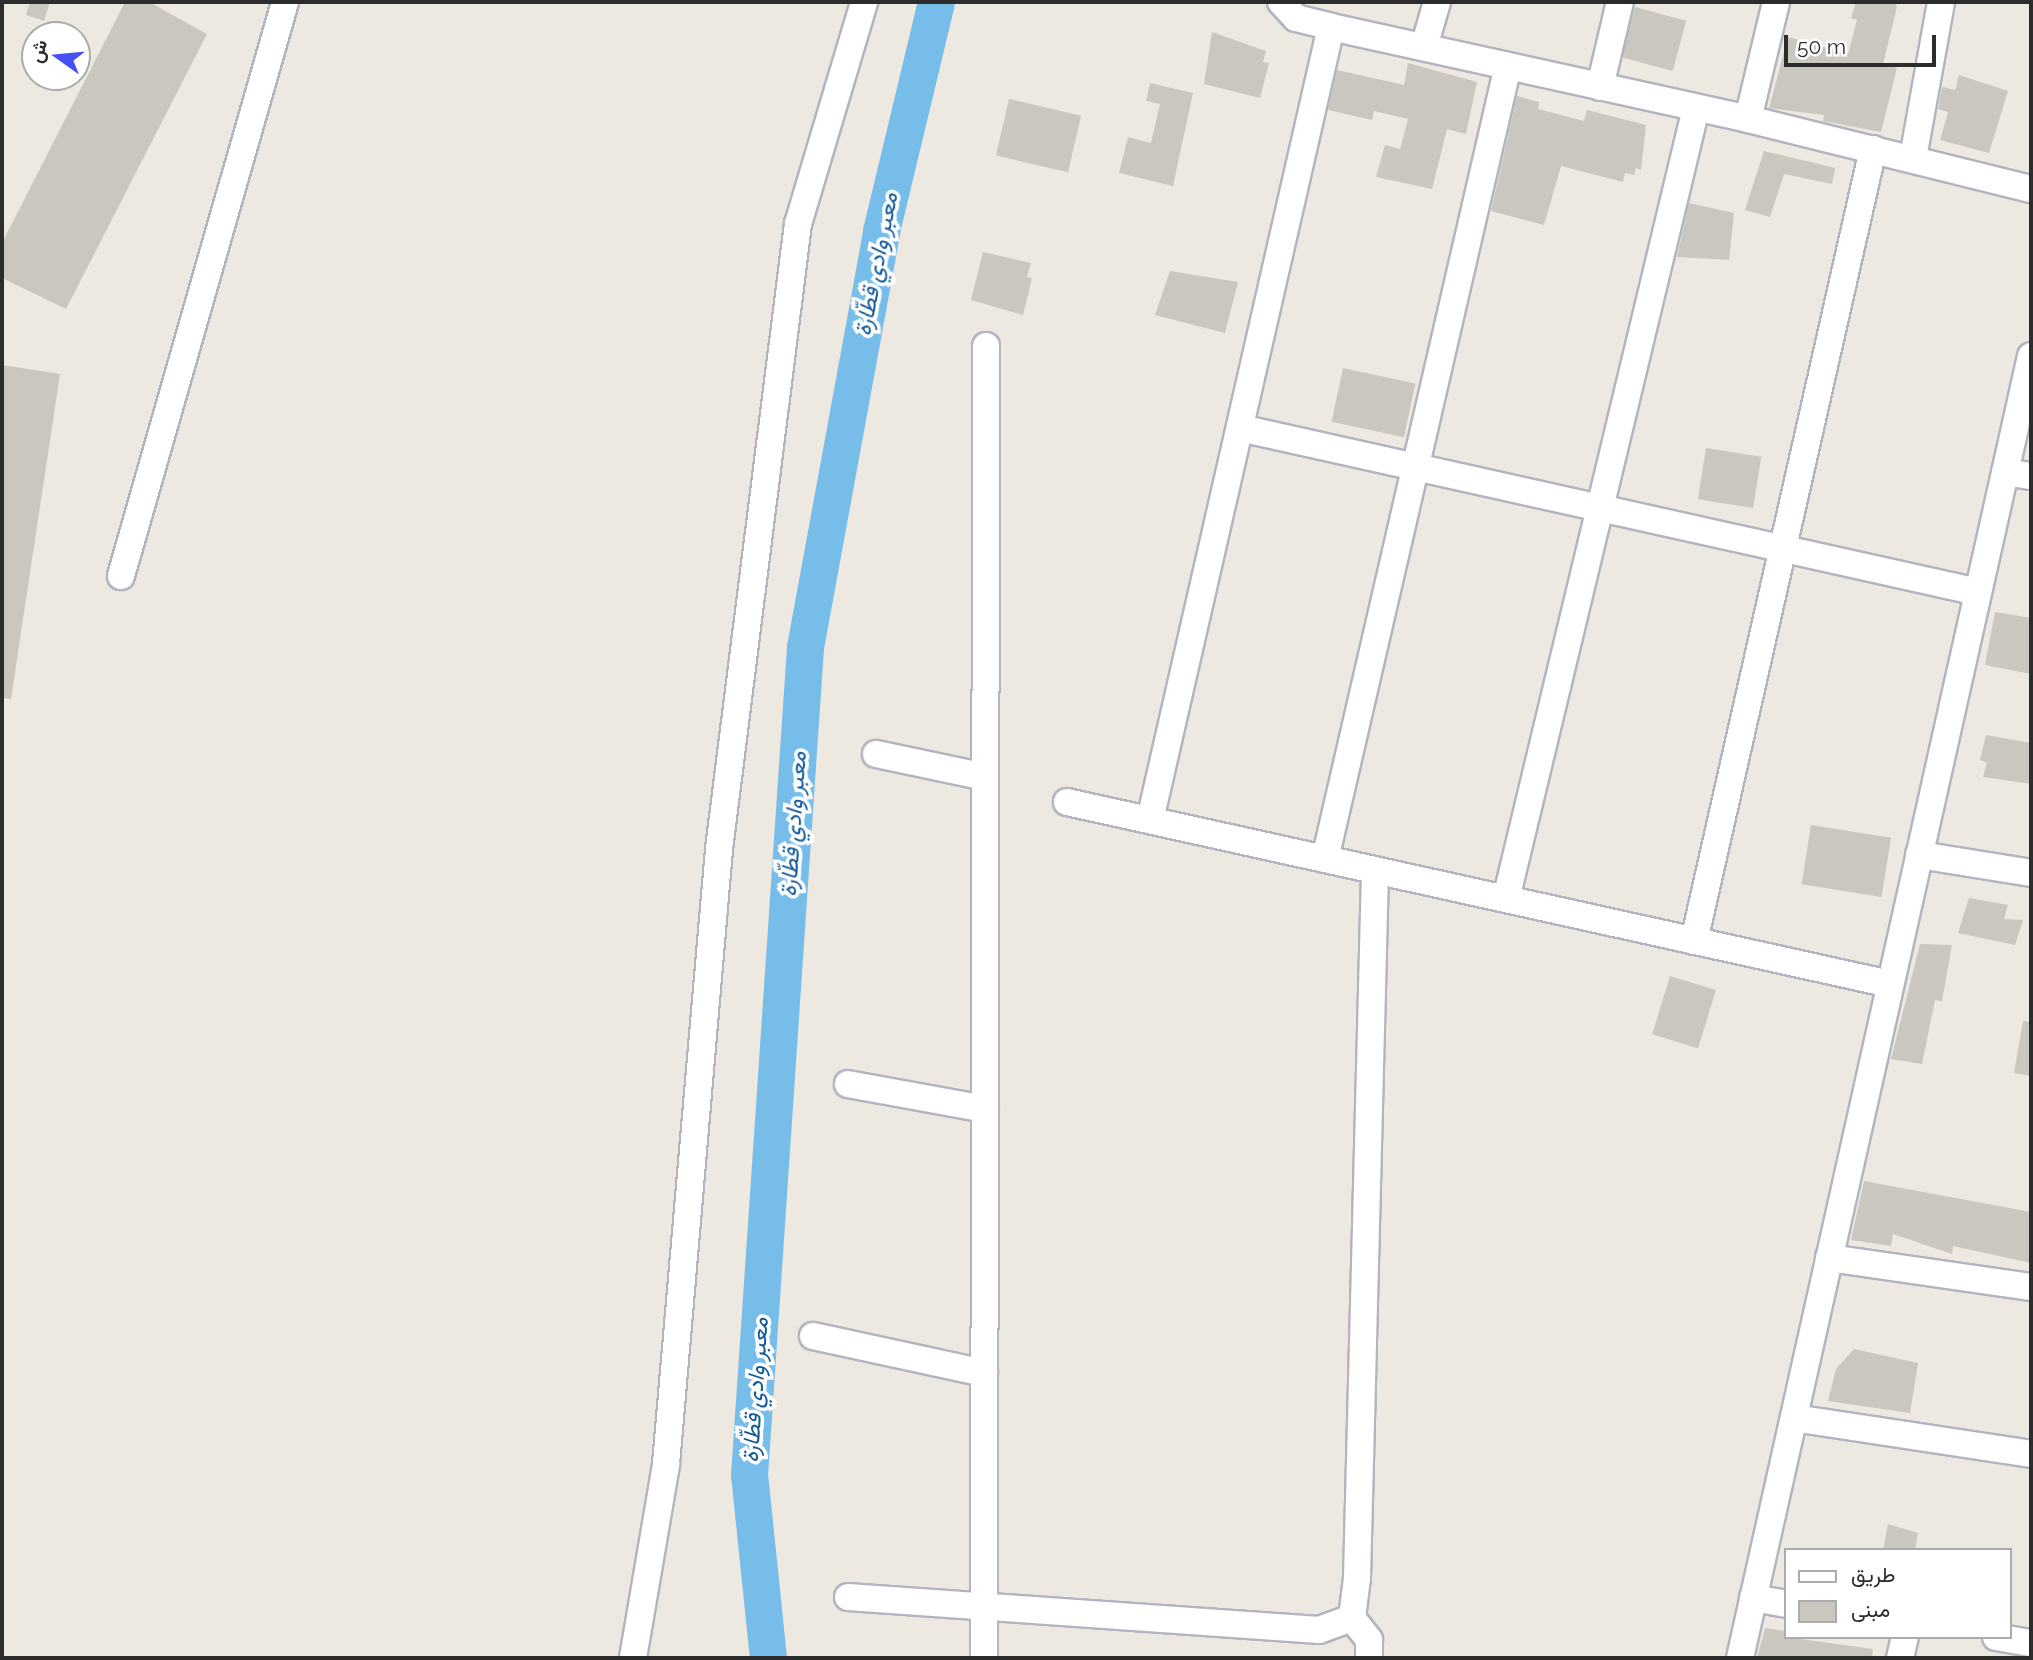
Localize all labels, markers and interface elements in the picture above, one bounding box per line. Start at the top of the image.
north arrow [21,21,91,91]
scale bar [1788,21,1940,65]
text: 50 m [1797,34,1846,59]
text: ش [24,37,51,65]
water label: معبر وادي قطّارة [849,190,903,338]
water label: معبر وادي قطّارة [774,751,812,897]
water label: معبر وادي قطّارة [736,1317,774,1463]
legend [1784,1548,2012,1639]
text: طريق [1851,1562,1896,1587]
text: مبنى [1851,1597,1890,1622]

